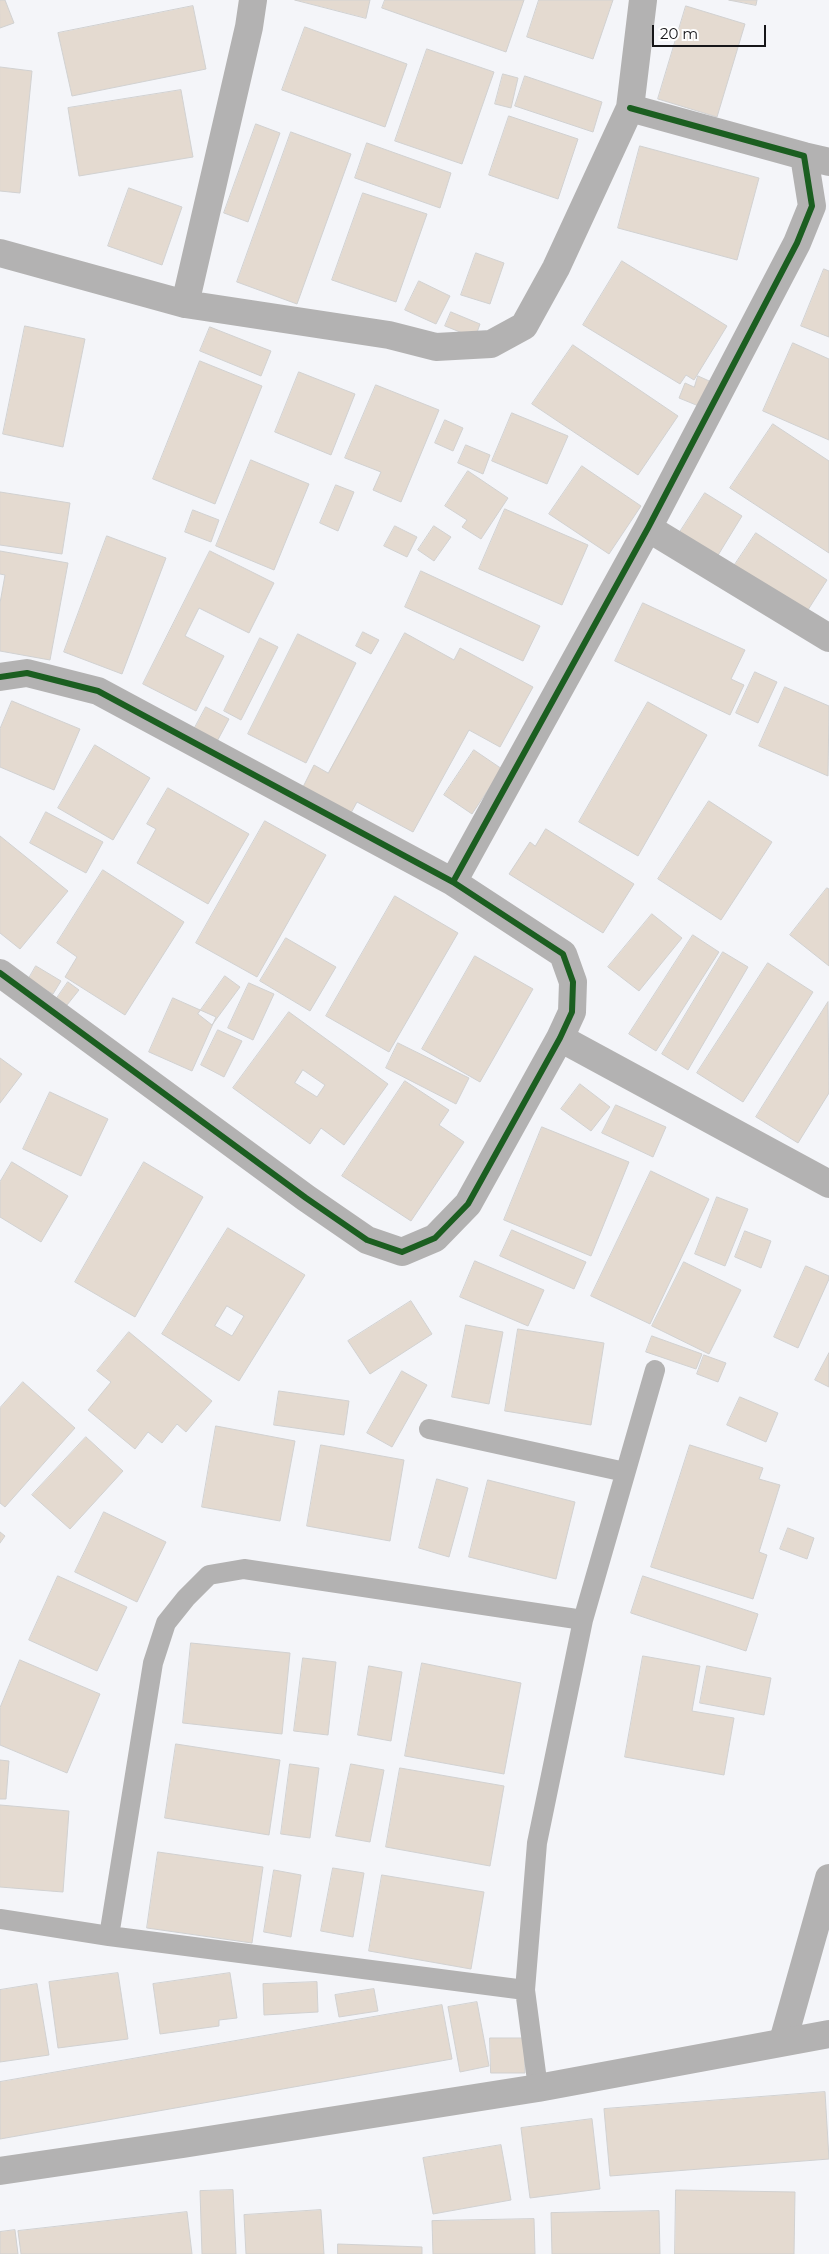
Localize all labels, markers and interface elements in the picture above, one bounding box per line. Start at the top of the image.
scale bar [654,15,768,47]
text: 20 m [660,24,698,43]

